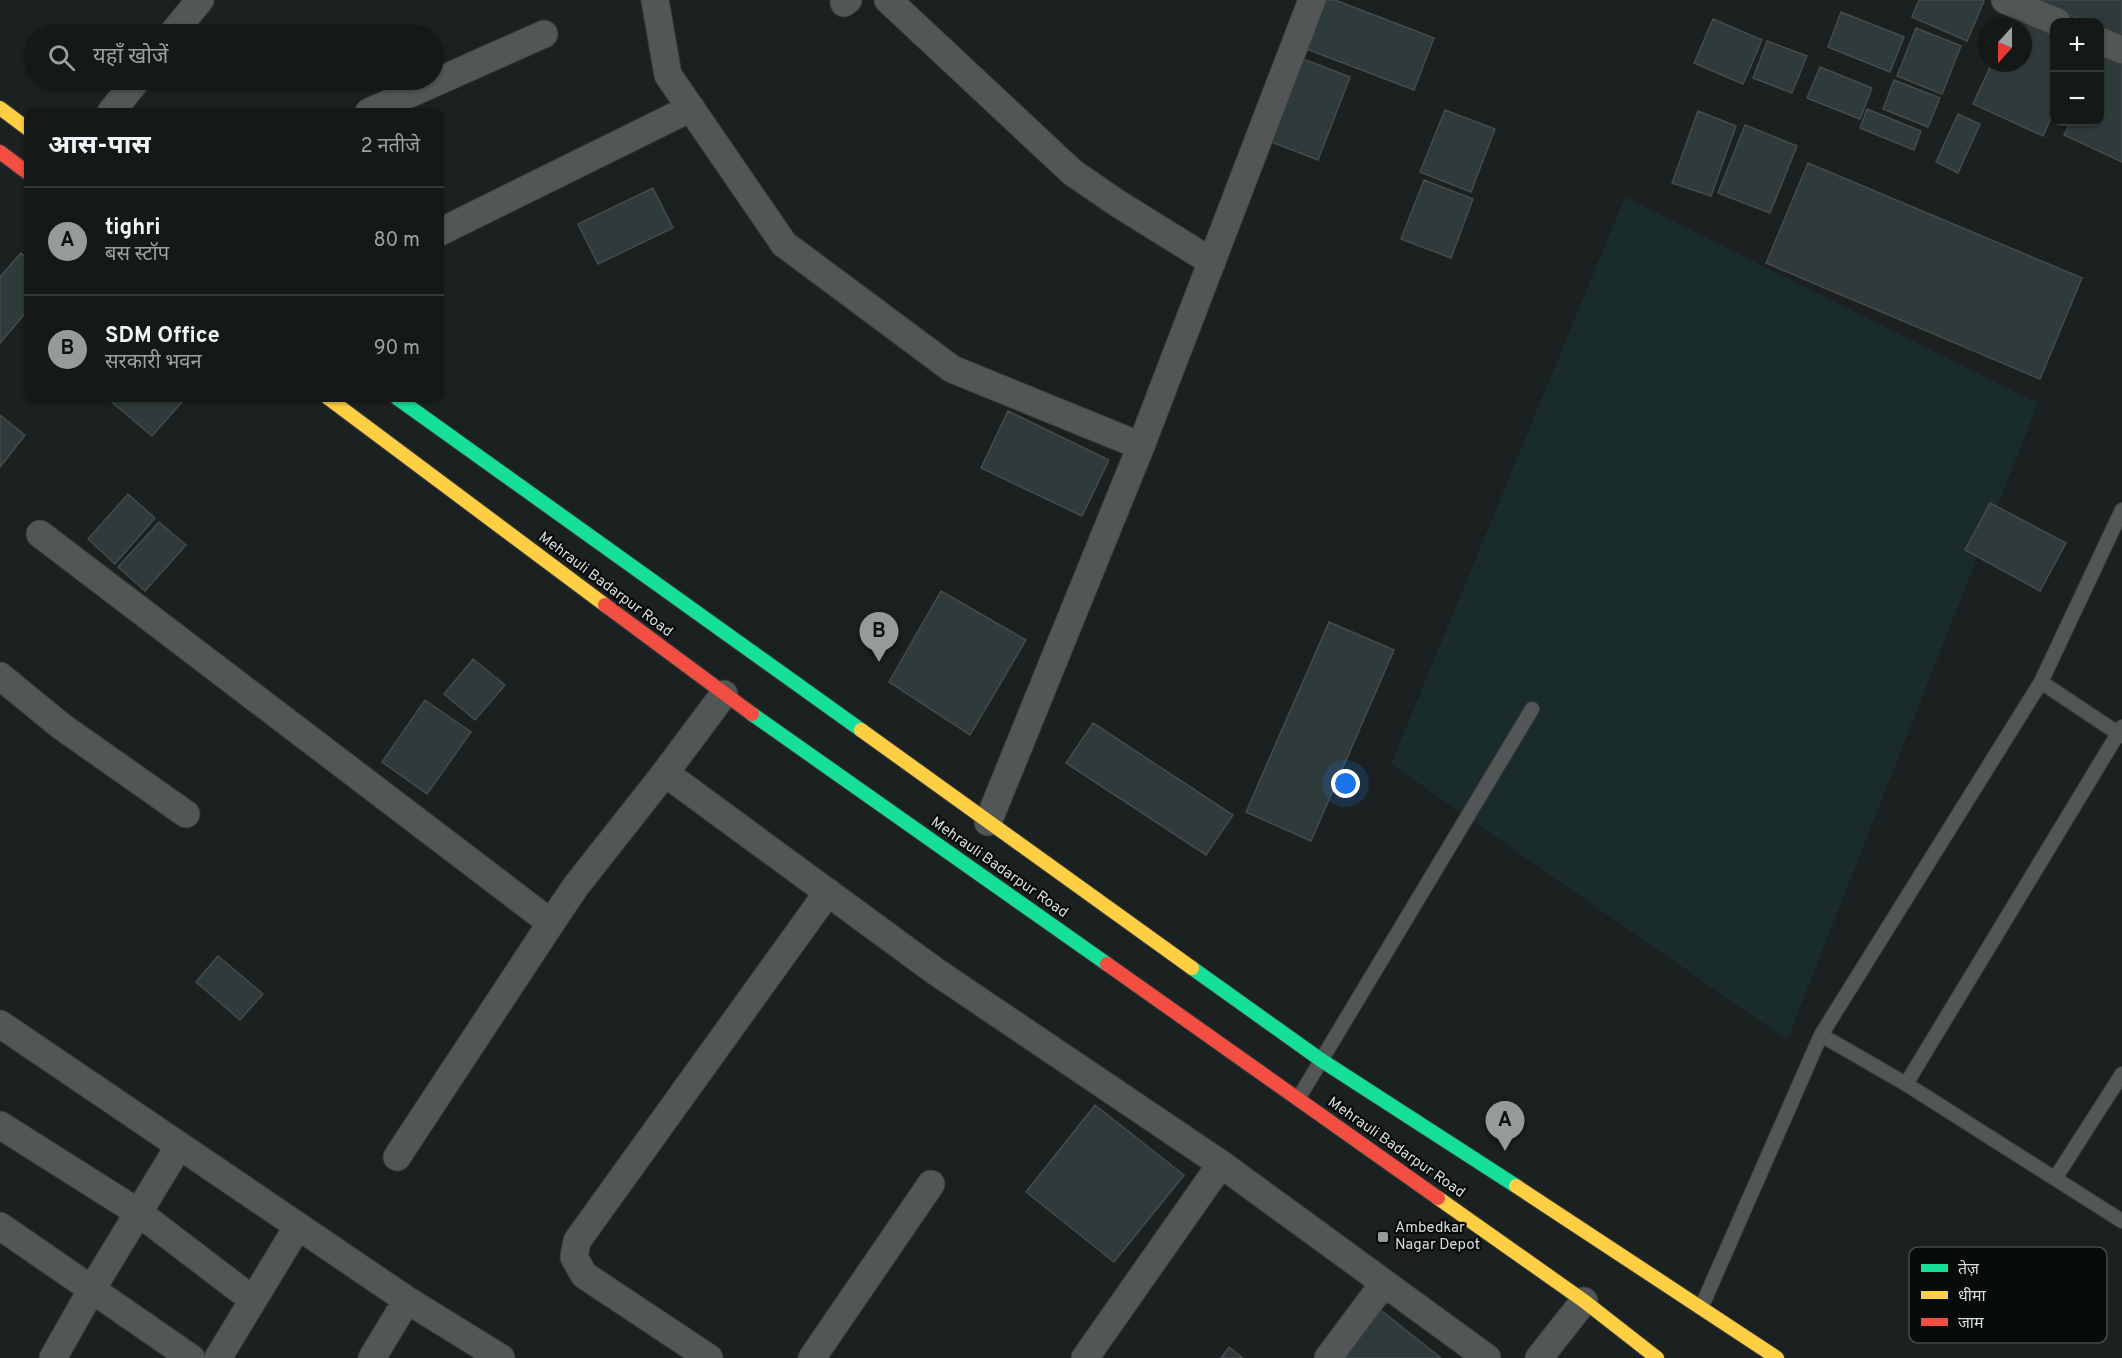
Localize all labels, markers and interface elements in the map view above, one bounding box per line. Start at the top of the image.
north arrow [1978,18,2032,72]
map controls [2050,18,2104,126]
button: + [2050,18,2104,72]
search box [24,24,444,90]
icon: search [45,41,78,74]
text: यहाँ खोजें [93,44,168,71]
button: − [2050,72,2104,126]
text: आस-पास [48,130,151,163]
text: 2 नतीजे [361,134,420,160]
text: tighri [105,215,161,242]
text: A [60,228,75,254]
text: 80 m [374,228,420,254]
text: बस स्टॉप [105,242,169,268]
text: SDM Office [105,323,220,350]
text: B [61,336,74,362]
text: 90 m [374,336,420,362]
text: सरकारी भवन [105,350,202,376]
street label: Mehrauli Badarpur Road [534,528,676,642]
pin: B [860,612,898,662]
your location [1331,769,1360,798]
street label: Mehrauli Badarpur Road [927,813,1071,923]
street label: Mehrauli Badarpur Road [1324,1093,1468,1203]
pin: A [1486,1102,1524,1151]
place label: Ambedkar Nagar Depot [1395,1219,1480,1255]
marker: Ambedkar Nagar Depot [1376,1230,1390,1244]
legend [1909,1247,2107,1343]
text: तेज़ [1958,1259,1980,1280]
text: धीमा [1958,1287,1987,1307]
text: जाम [1958,1314,1984,1334]

